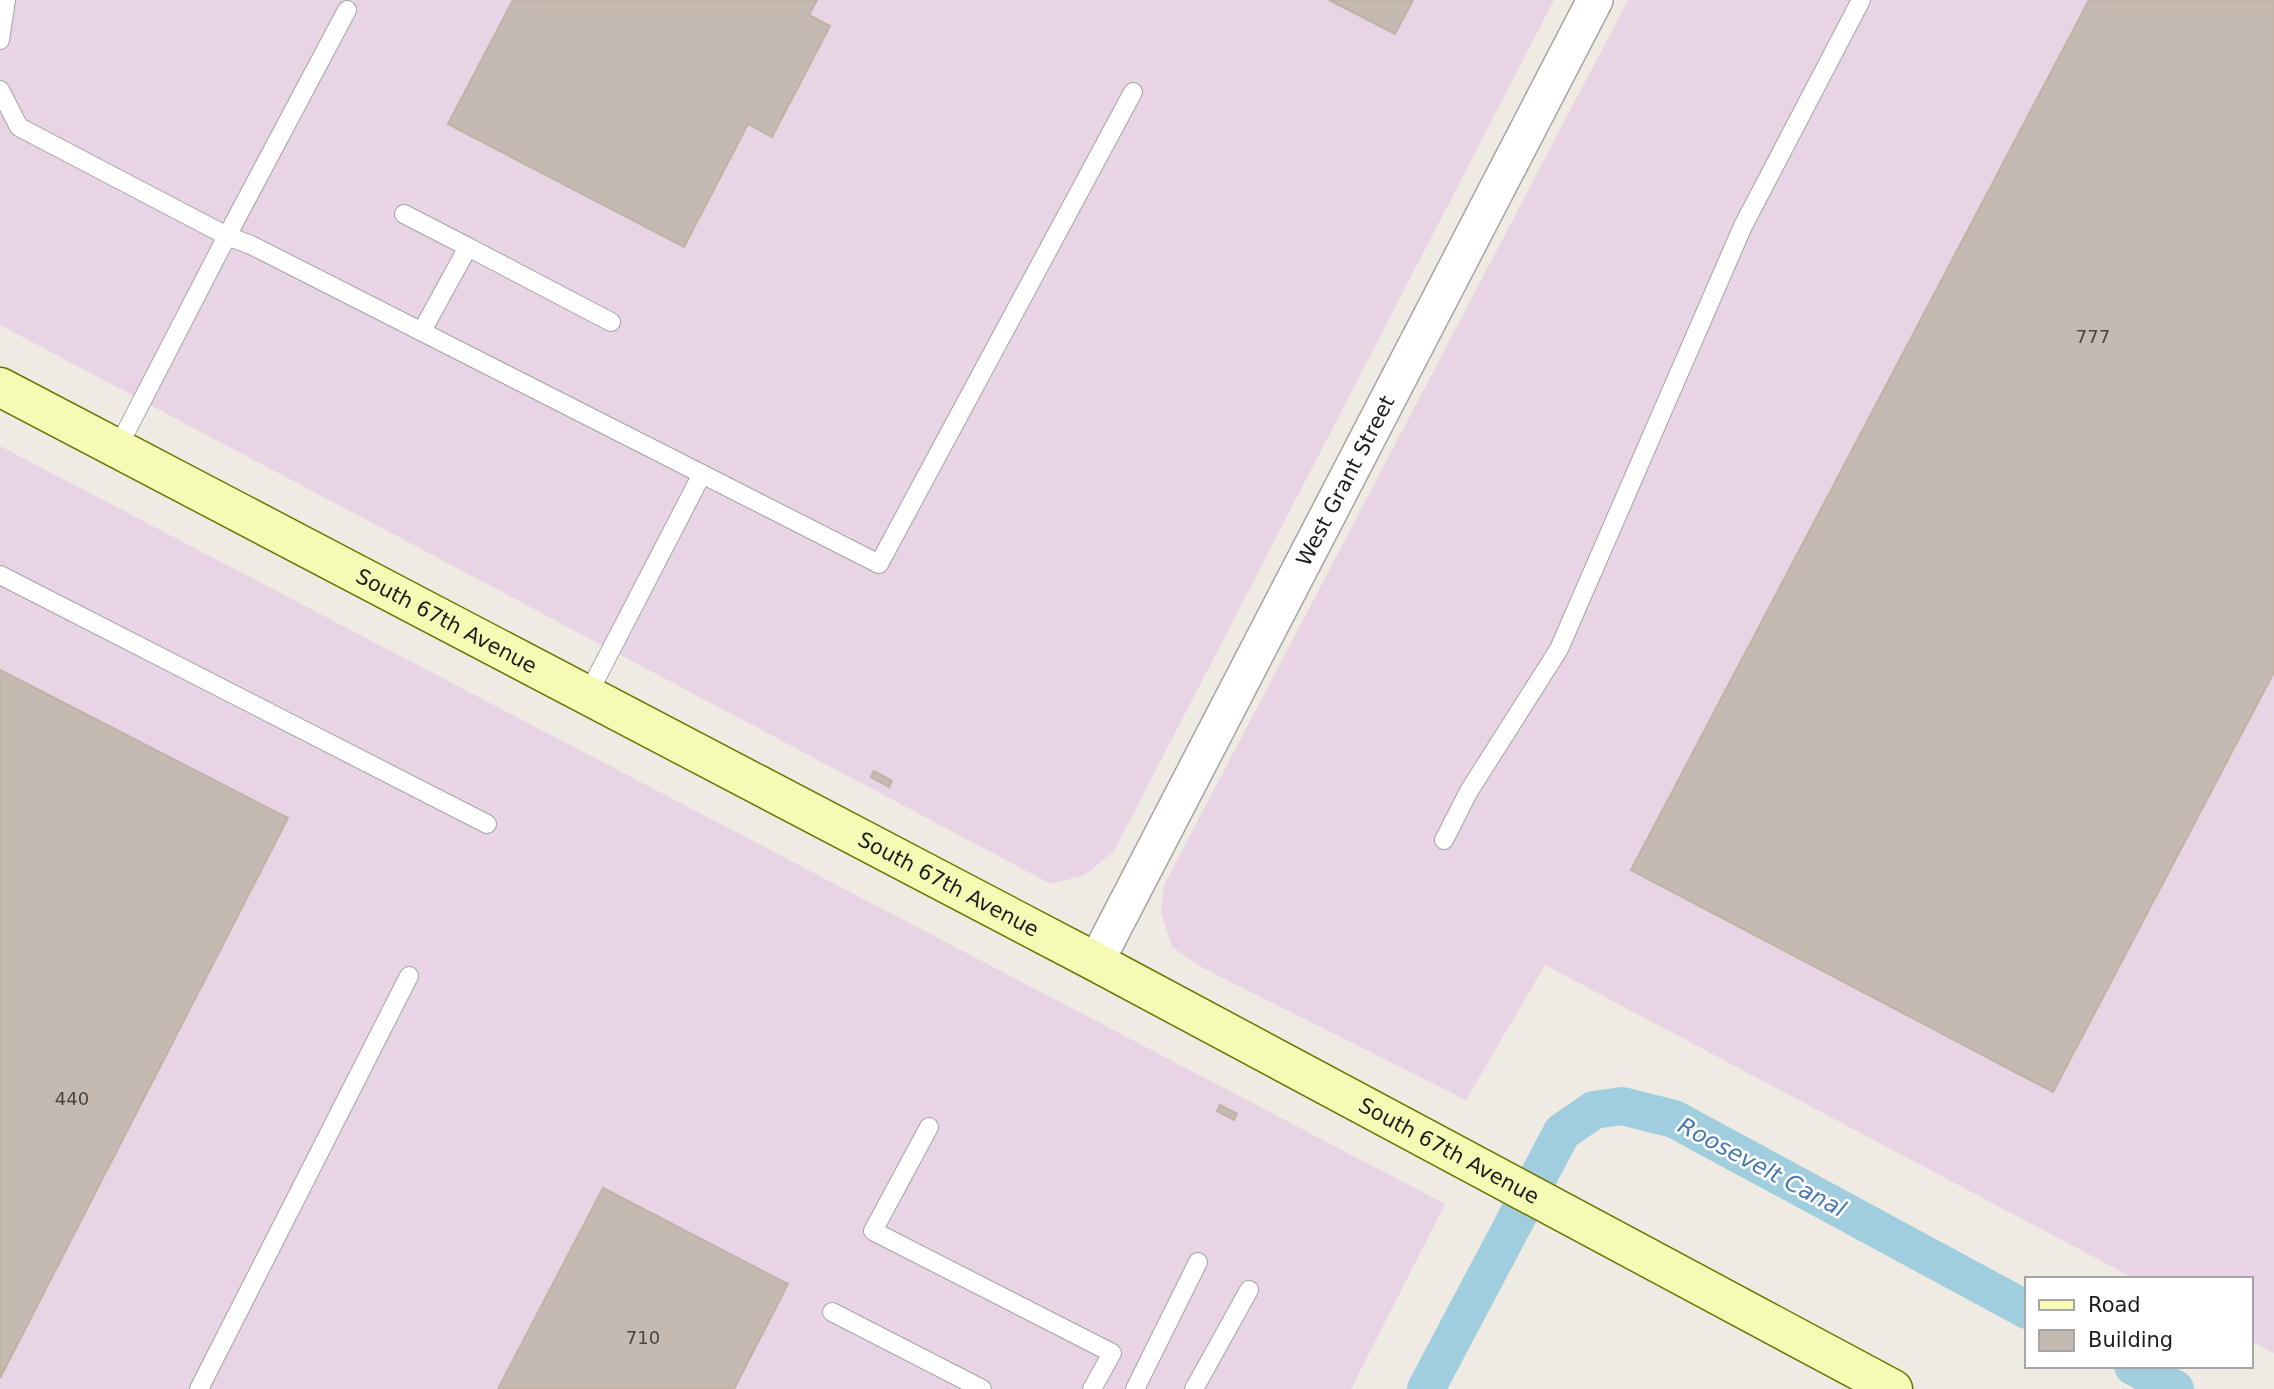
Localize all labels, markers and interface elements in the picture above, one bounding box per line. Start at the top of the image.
house number: 777 [2076,326,2110,347]
street label: West Grant Street [1292,392,1400,570]
street label: South 67th Avenue [352,564,541,678]
street label: South 67th Avenue [854,827,1043,942]
house number: 440 [55,1088,89,1109]
street label: South 67th Avenue [1355,1093,1543,1209]
water label: Roosevelt Canal [1674,1112,1851,1222]
legend [2025,1277,2253,1368]
text: Road [2088,1293,2141,1317]
house number: 710 [626,1327,660,1348]
text: Building [2088,1328,2173,1352]

